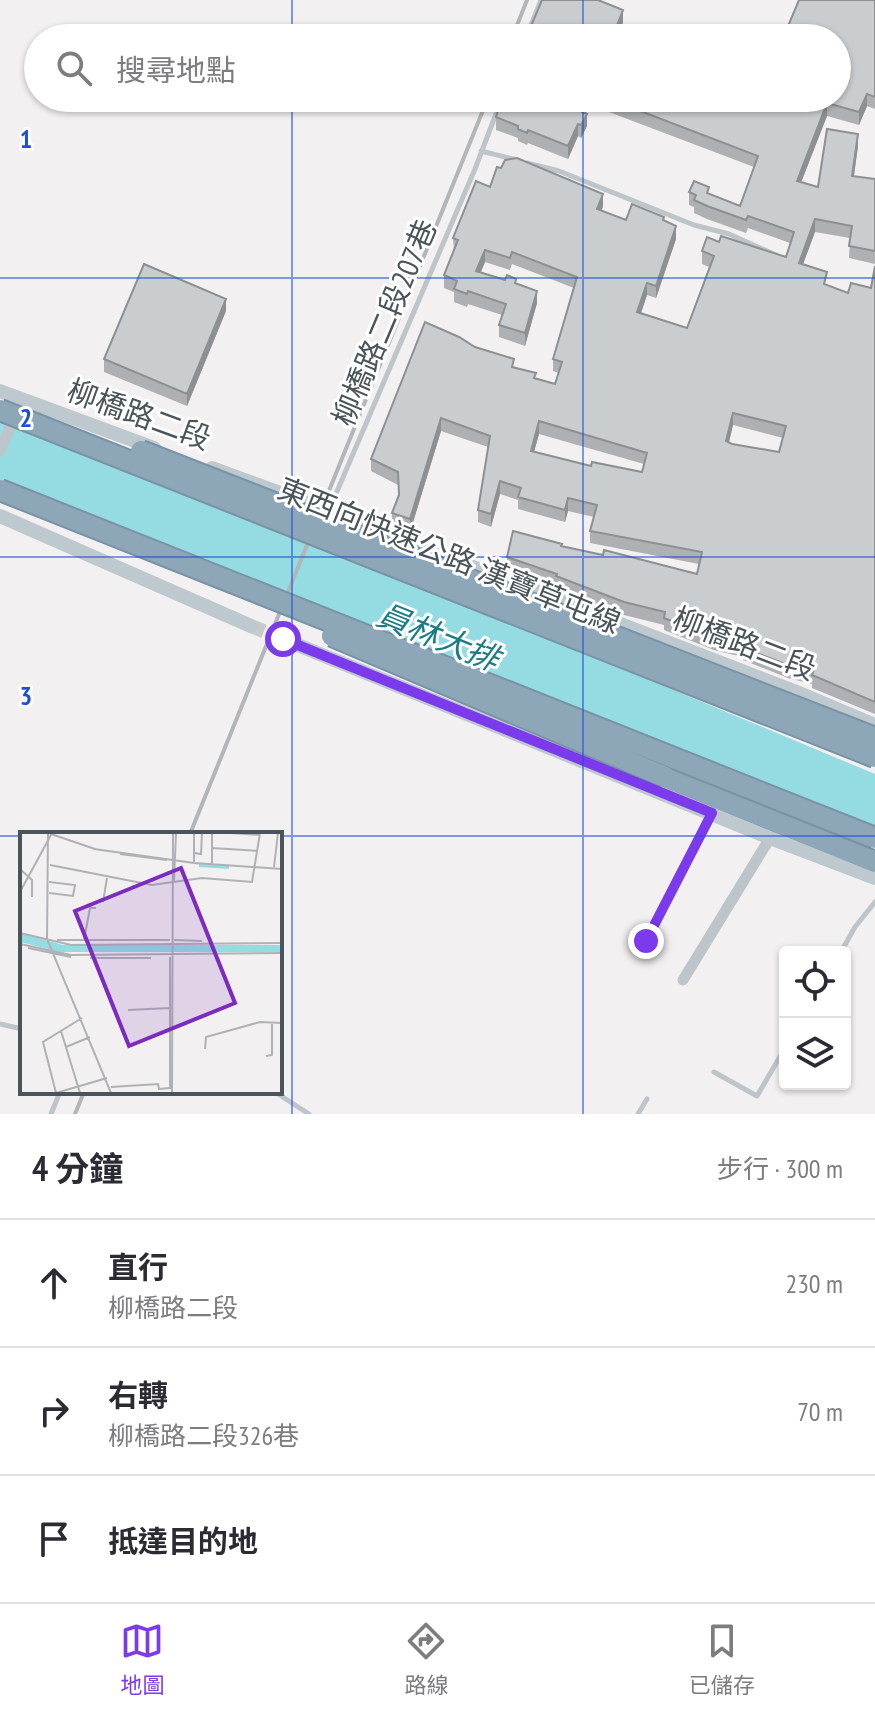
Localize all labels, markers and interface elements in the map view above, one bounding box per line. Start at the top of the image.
search box [24,24,851,112]
icon: search [52,46,96,90]
text: 搜尋地點 [116,50,236,89]
text: 1 [20,122,32,155]
street label: 柳橋路二段207巷 [323,213,445,432]
street label: 柳橋路二段 [62,370,217,458]
text: 2 [20,401,32,434]
street label: 東西向快速公路 漢寶草屯線 [272,468,627,641]
water label: 員林大排 [371,593,509,681]
street label: 柳橋路二段 [668,598,822,688]
route start [265,621,301,657]
text: 3 [20,679,32,712]
inset map [20,832,282,1094]
route end [628,923,664,959]
map controls [779,946,851,1090]
button: locate [779,946,851,1018]
button: layers [779,1018,851,1090]
text: 4 分鐘 [32,1146,123,1190]
text: 步行 · 300 m [717,1152,843,1185]
text: 直行 [108,1247,168,1286]
icon: ahead [32,1261,76,1305]
text: 230 m [785,1267,843,1300]
text: 柳橋路二段 [108,1291,238,1324]
text: 右轉 [108,1375,168,1414]
icon: right [32,1389,76,1433]
text: 70 m [797,1395,843,1428]
text: 柳橋路二段326巷 [108,1419,299,1452]
icon: arrive [32,1517,76,1561]
text: 抵達目的地 [108,1521,258,1560]
tab: 地圖 [120,1619,164,1699]
tab: 路線 [404,1619,449,1699]
tab: 已儲存 [689,1619,755,1699]

